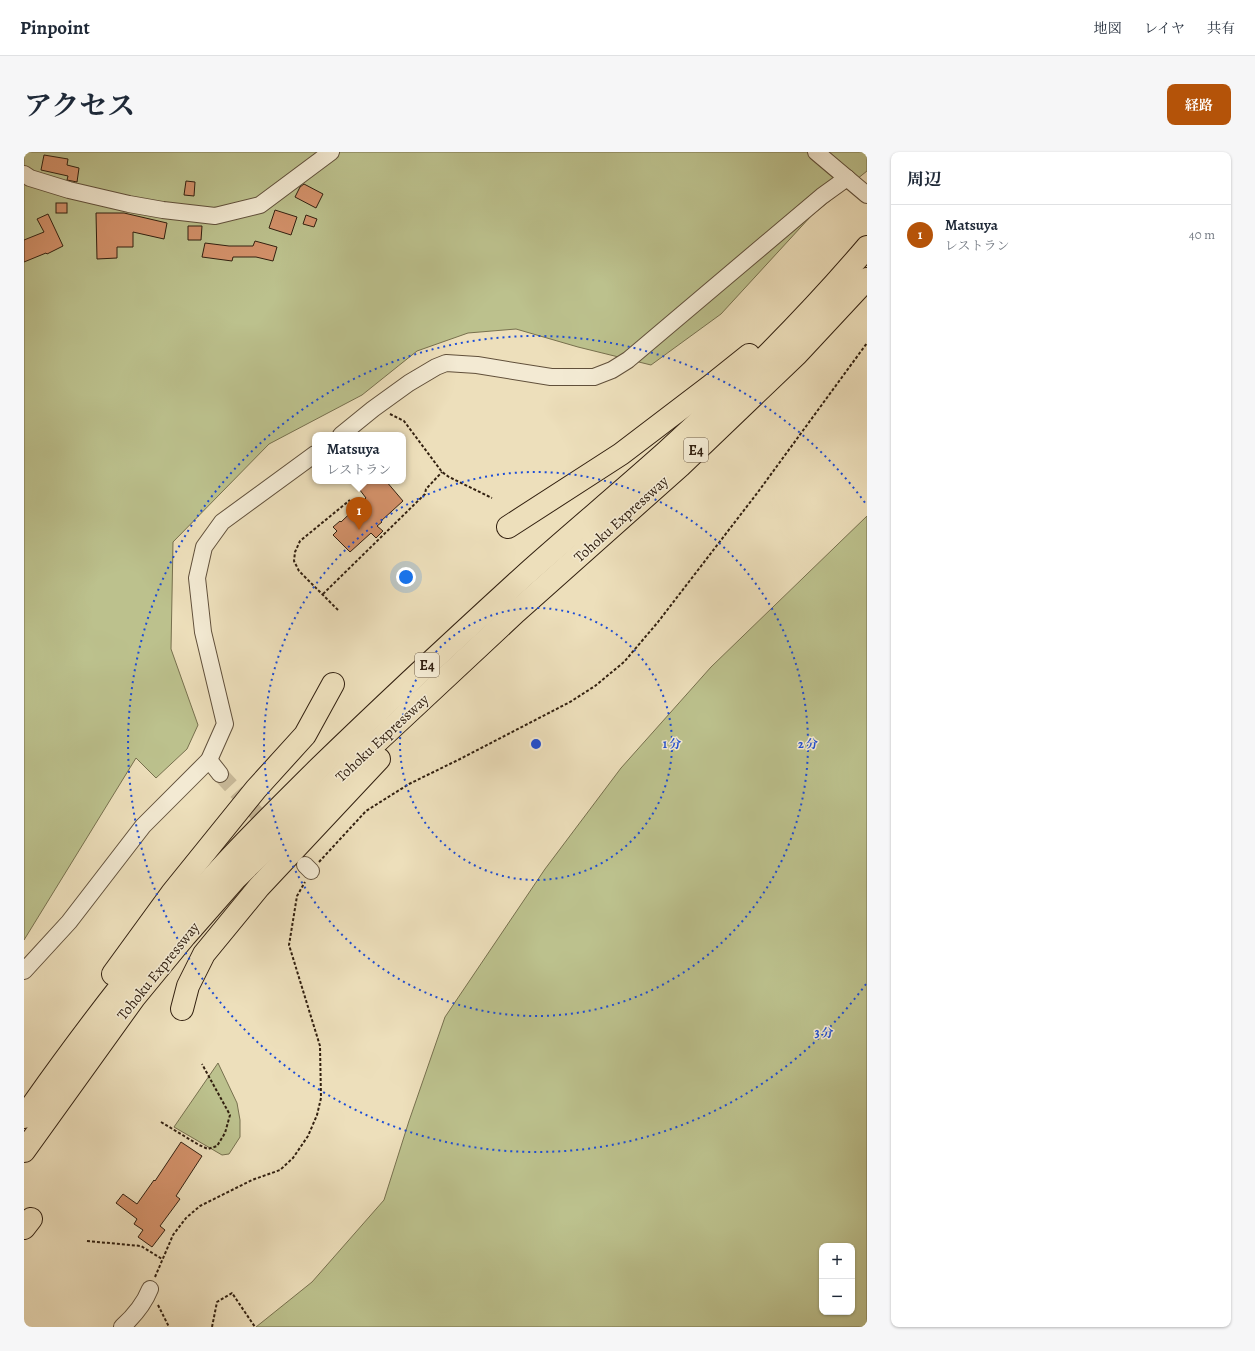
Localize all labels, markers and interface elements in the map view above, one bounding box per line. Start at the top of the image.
text: Pinpoint [20,15,90,41]
text: 地図 [1094,19,1122,38]
text: レイヤ [1144,19,1185,38]
text: 共有 [1207,19,1235,38]
button: 経路 [1167,84,1231,125]
text: アクセス [24,87,135,125]
text: 周辺 [907,168,941,191]
text: Matsuya [945,215,998,235]
text: 1 [918,226,922,243]
text: 40 m [1189,226,1215,243]
text: レストラン [945,237,1010,254]
popup [312,432,406,484]
road number: E4 [684,438,708,462]
text: Matsuya [327,439,380,459]
text: レストラン [327,461,391,478]
street label: Tohoku Expressway [569,471,673,567]
pin: 1 [346,497,372,530]
your location [396,567,416,587]
road number: E4 [415,653,439,677]
street label: Tohoku Expressway [331,689,433,787]
text: 1 分 [663,736,681,752]
text: 2 分 [798,736,818,752]
centre of rings [529,737,543,751]
street label: Tohoku Expressway [112,918,204,1024]
text: 3 分 [814,1025,834,1041]
map controls [819,1243,855,1315]
button: + [819,1243,855,1279]
button: − [819,1279,855,1315]

